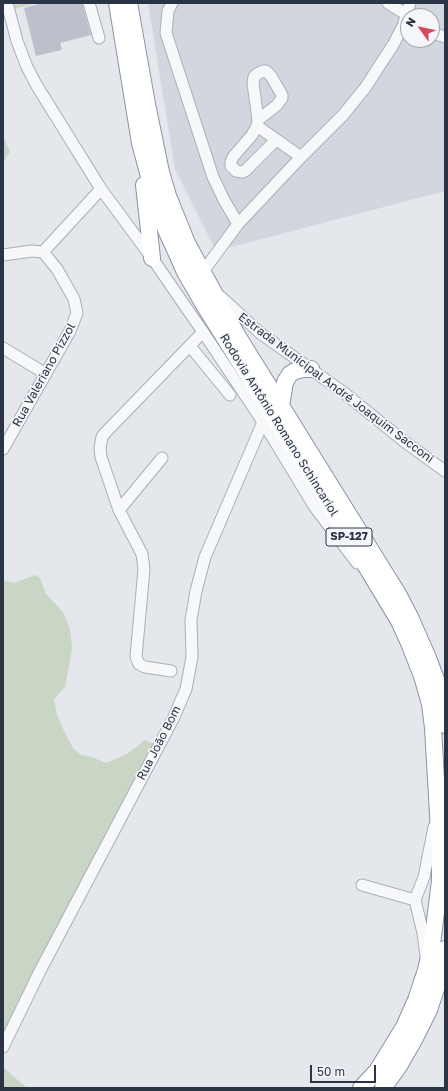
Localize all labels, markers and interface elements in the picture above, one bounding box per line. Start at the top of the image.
north arrow [400,8,440,48]
text: N [403,15,418,29]
street label: Estrada Municipal André Joaquim Sacconi [236,310,436,466]
street label: Rua Valeriano Pizzol [9,321,79,429]
street label: Rodovia Antônio Romano Schincariol [217,331,341,519]
road number: SP-127 [326,528,372,546]
street label: Rua João Bom [134,703,184,783]
scale bar [312,1057,378,1083]
text: 50 m [317,1064,345,1079]

